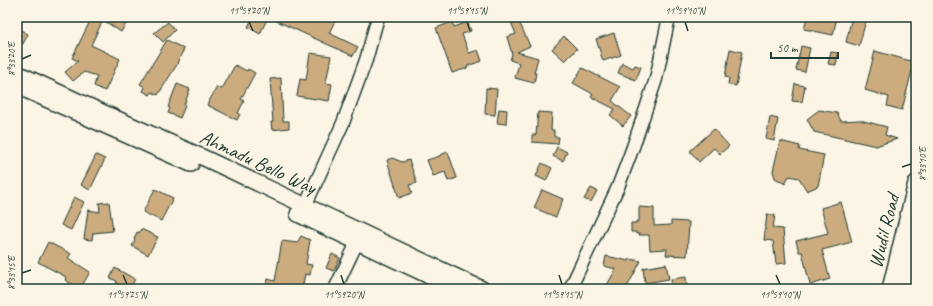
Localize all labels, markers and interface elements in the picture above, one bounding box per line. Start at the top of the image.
text: 11°59'20"N [229,4,271,17]
text: 11°59'15"N [447,4,489,17]
text: 11°59'10"N [665,4,707,17]
scale bar [771,34,838,60]
text: 8°33'20"E [5,40,18,76]
text: 50 m [777,40,799,56]
street label: Ahmadu Bello Way [196,124,322,201]
text: 8°33'10"E [916,145,929,181]
street label: Wudil Road [863,188,906,271]
text: 8°33'15"E [5,254,18,290]
text: 11°59'25"N [107,288,149,301]
text: 11°59'20"N [324,288,366,301]
text: 11°59'15"N [542,288,584,301]
text: 11°59'10"N [760,288,802,301]

